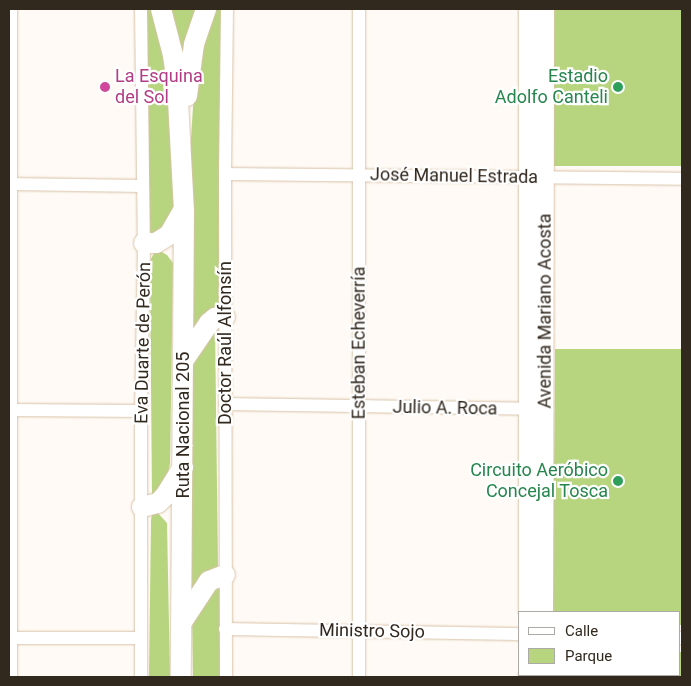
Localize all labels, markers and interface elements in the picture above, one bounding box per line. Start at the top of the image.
place label: La Esquina del Sol [115,66,203,108]
place label: Estadio Adolfo Canteli [495,66,608,108]
marker: La Esquina del Sol [99,81,111,93]
marker: Estadio Adolfo Canteli [612,81,624,93]
street label: José Manuel Estrada [370,164,538,188]
street label: Avenida Mariano Acosta [534,213,556,409]
street label: Doctor Raúl Alfonsín [214,261,236,425]
street label: Eva Duarte de Perón [131,262,155,424]
street label: Esteban Echeverría [348,267,370,419]
street label: Ruta Nacional 205 [172,352,194,498]
street label: Julio A. Roca [392,396,498,420]
place label: Circuito Aeróbico Concejal Tosca [470,460,608,502]
marker: Circuito Aeróbico Concejal Tosca [612,475,624,487]
legend [518,611,681,676]
street label: Ministro Sojo [319,619,425,643]
text: Calle [565,622,598,640]
text: Parque [565,647,612,665]

